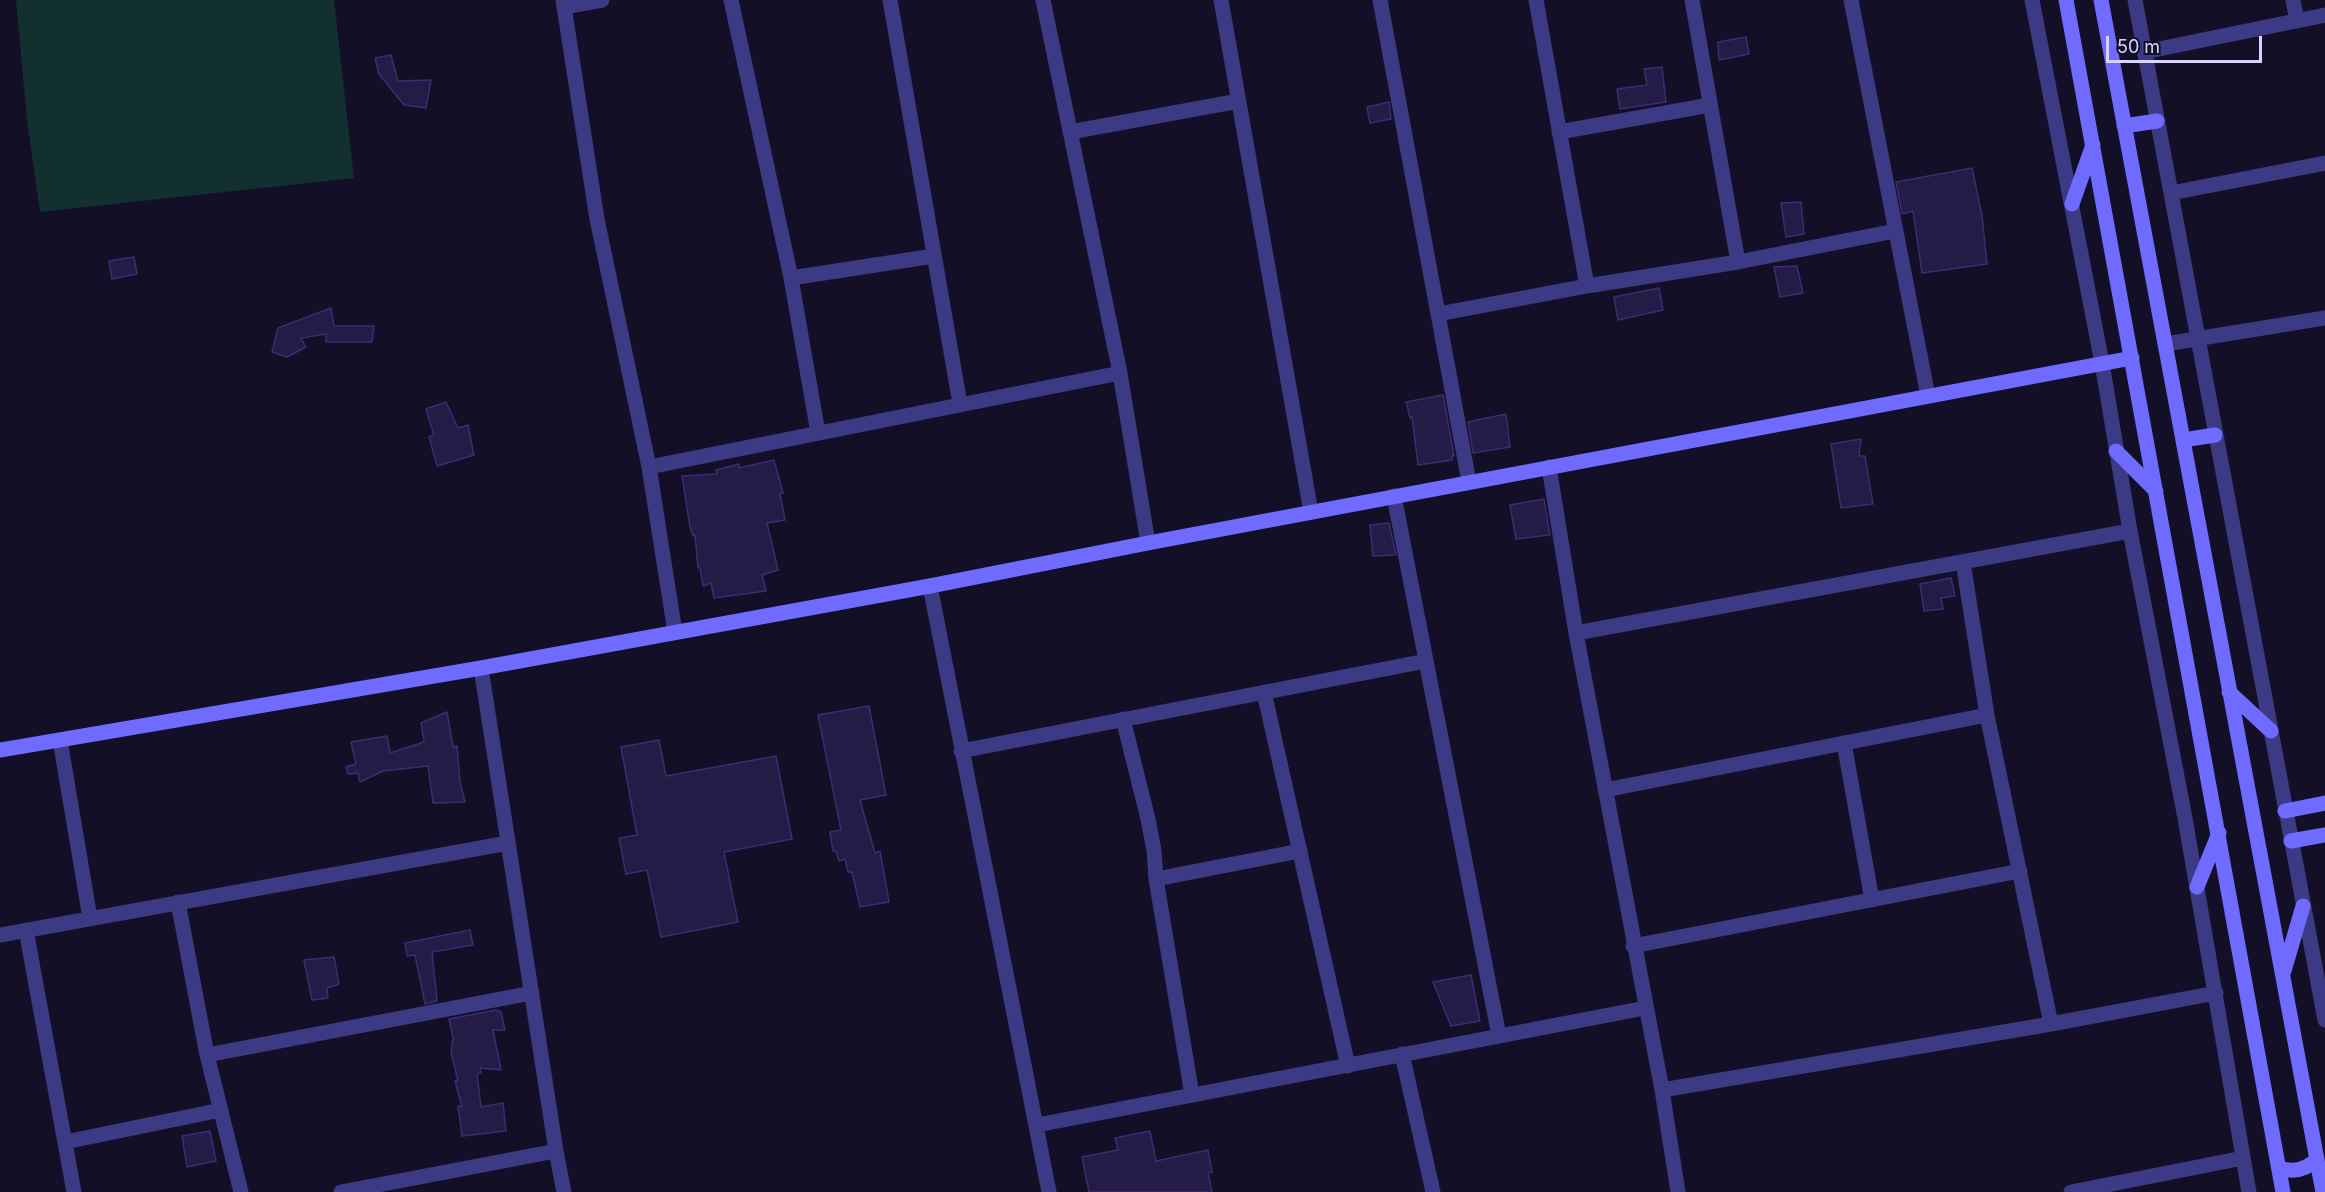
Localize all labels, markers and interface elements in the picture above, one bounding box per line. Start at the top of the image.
scale bar [2109,24,2265,62]
text: 50 m [2117,36,2160,57]

